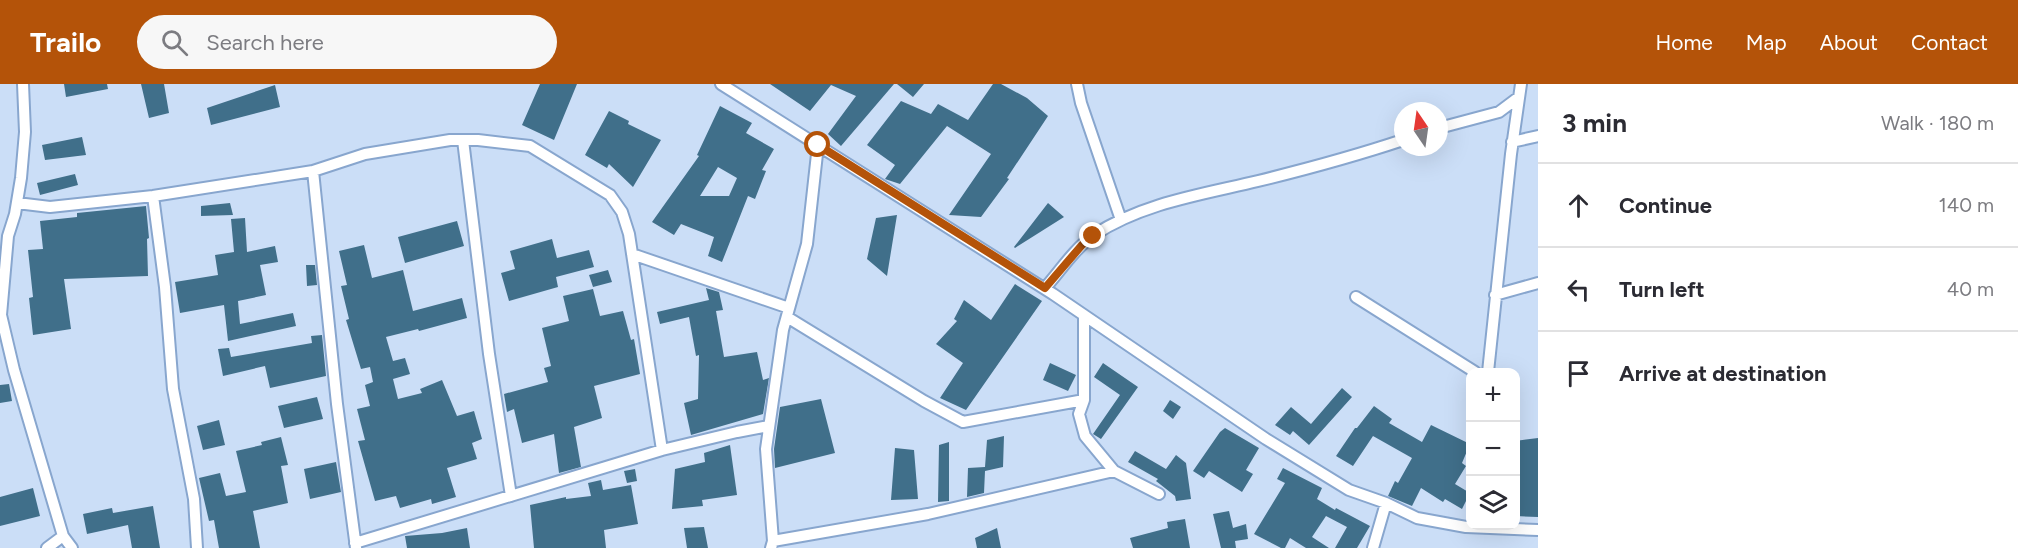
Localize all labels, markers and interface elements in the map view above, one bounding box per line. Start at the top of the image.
search box [137,15,557,69]
text: Trailo [30,25,101,59]
icon: search [158,26,191,59]
text: Search here [206,29,324,56]
text: Home [1656,30,1713,55]
text: Map [1746,30,1787,55]
text: About [1820,30,1878,55]
text: Contact [1911,30,1988,55]
north arrow [1394,102,1448,156]
text: 3 min [1562,107,1627,139]
text: Walk · 180 m [1881,111,1994,135]
route start [804,131,830,157]
icon: ahead [1562,189,1595,222]
text: Continue [1619,192,1712,219]
text: 140 m [1939,193,1994,217]
route end [1079,222,1105,248]
icon: left [1562,273,1595,306]
text: Turn left [1619,276,1705,303]
text: 40 m [1947,277,1994,301]
icon: arrive [1562,357,1595,390]
text: Arrive at destination [1619,360,1827,387]
map controls [1466,368,1520,530]
button: + [1466,368,1520,422]
button: − [1466,422,1520,476]
button: layers [1466,476,1520,530]

